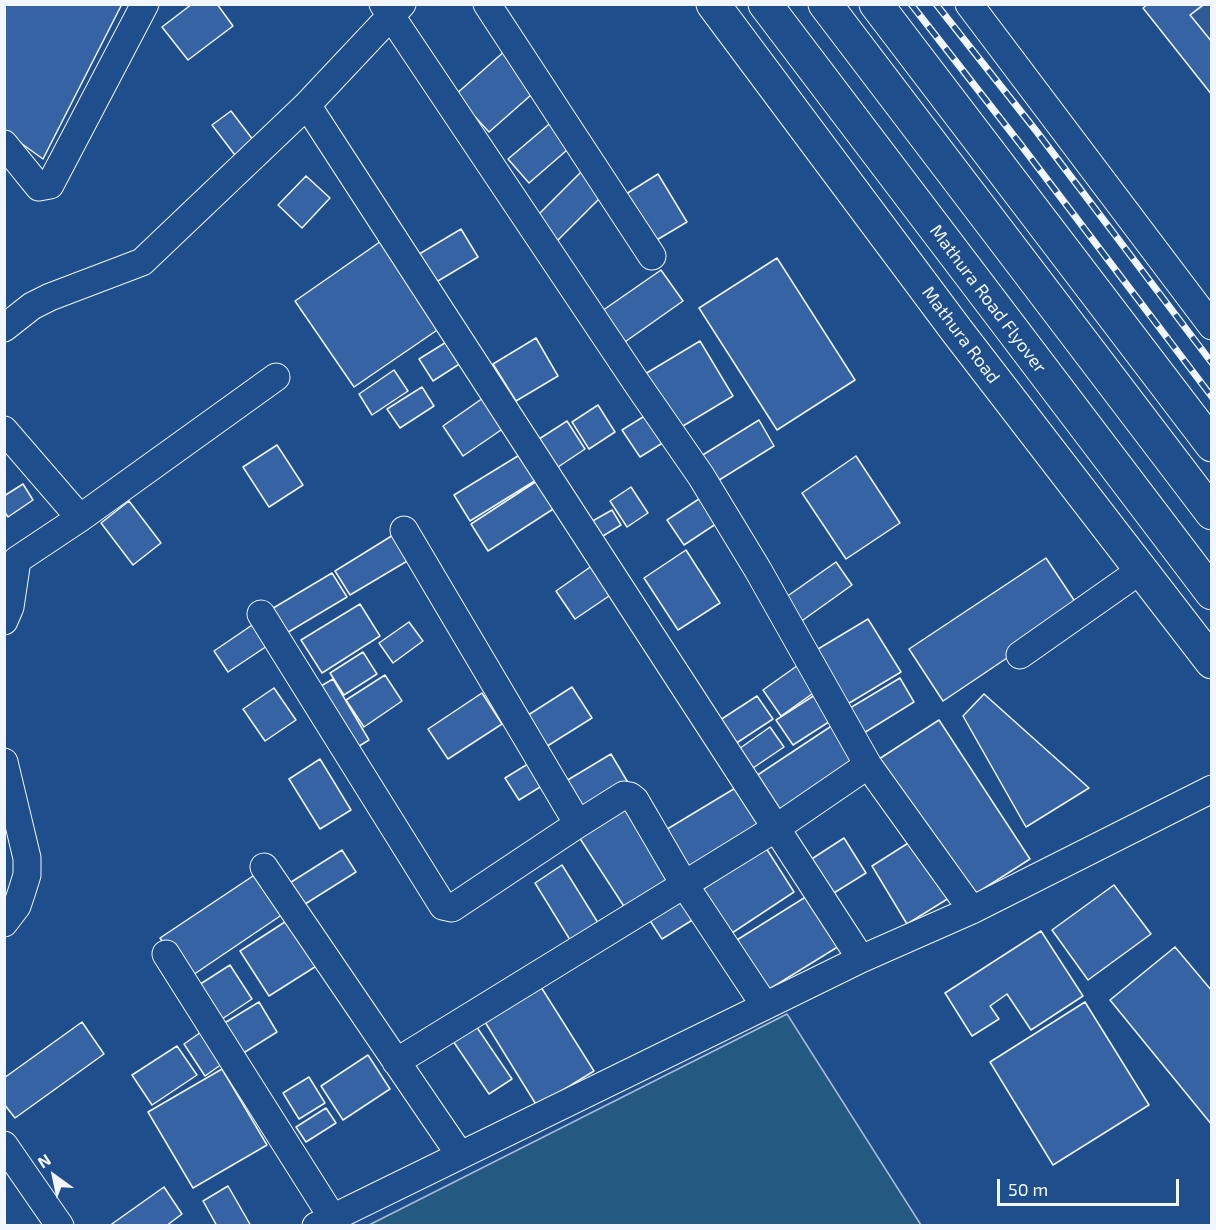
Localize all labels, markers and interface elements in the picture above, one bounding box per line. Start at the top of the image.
street label: Mathura Road Flyover [925,220,1051,378]
street label: Mathura Road [918,282,1004,388]
north arrow [24,1146,84,1206]
text: N [34,1149,54,1172]
scale bar [1000,1167,1182,1205]
text: 50 m [1008,1178,1048,1200]

